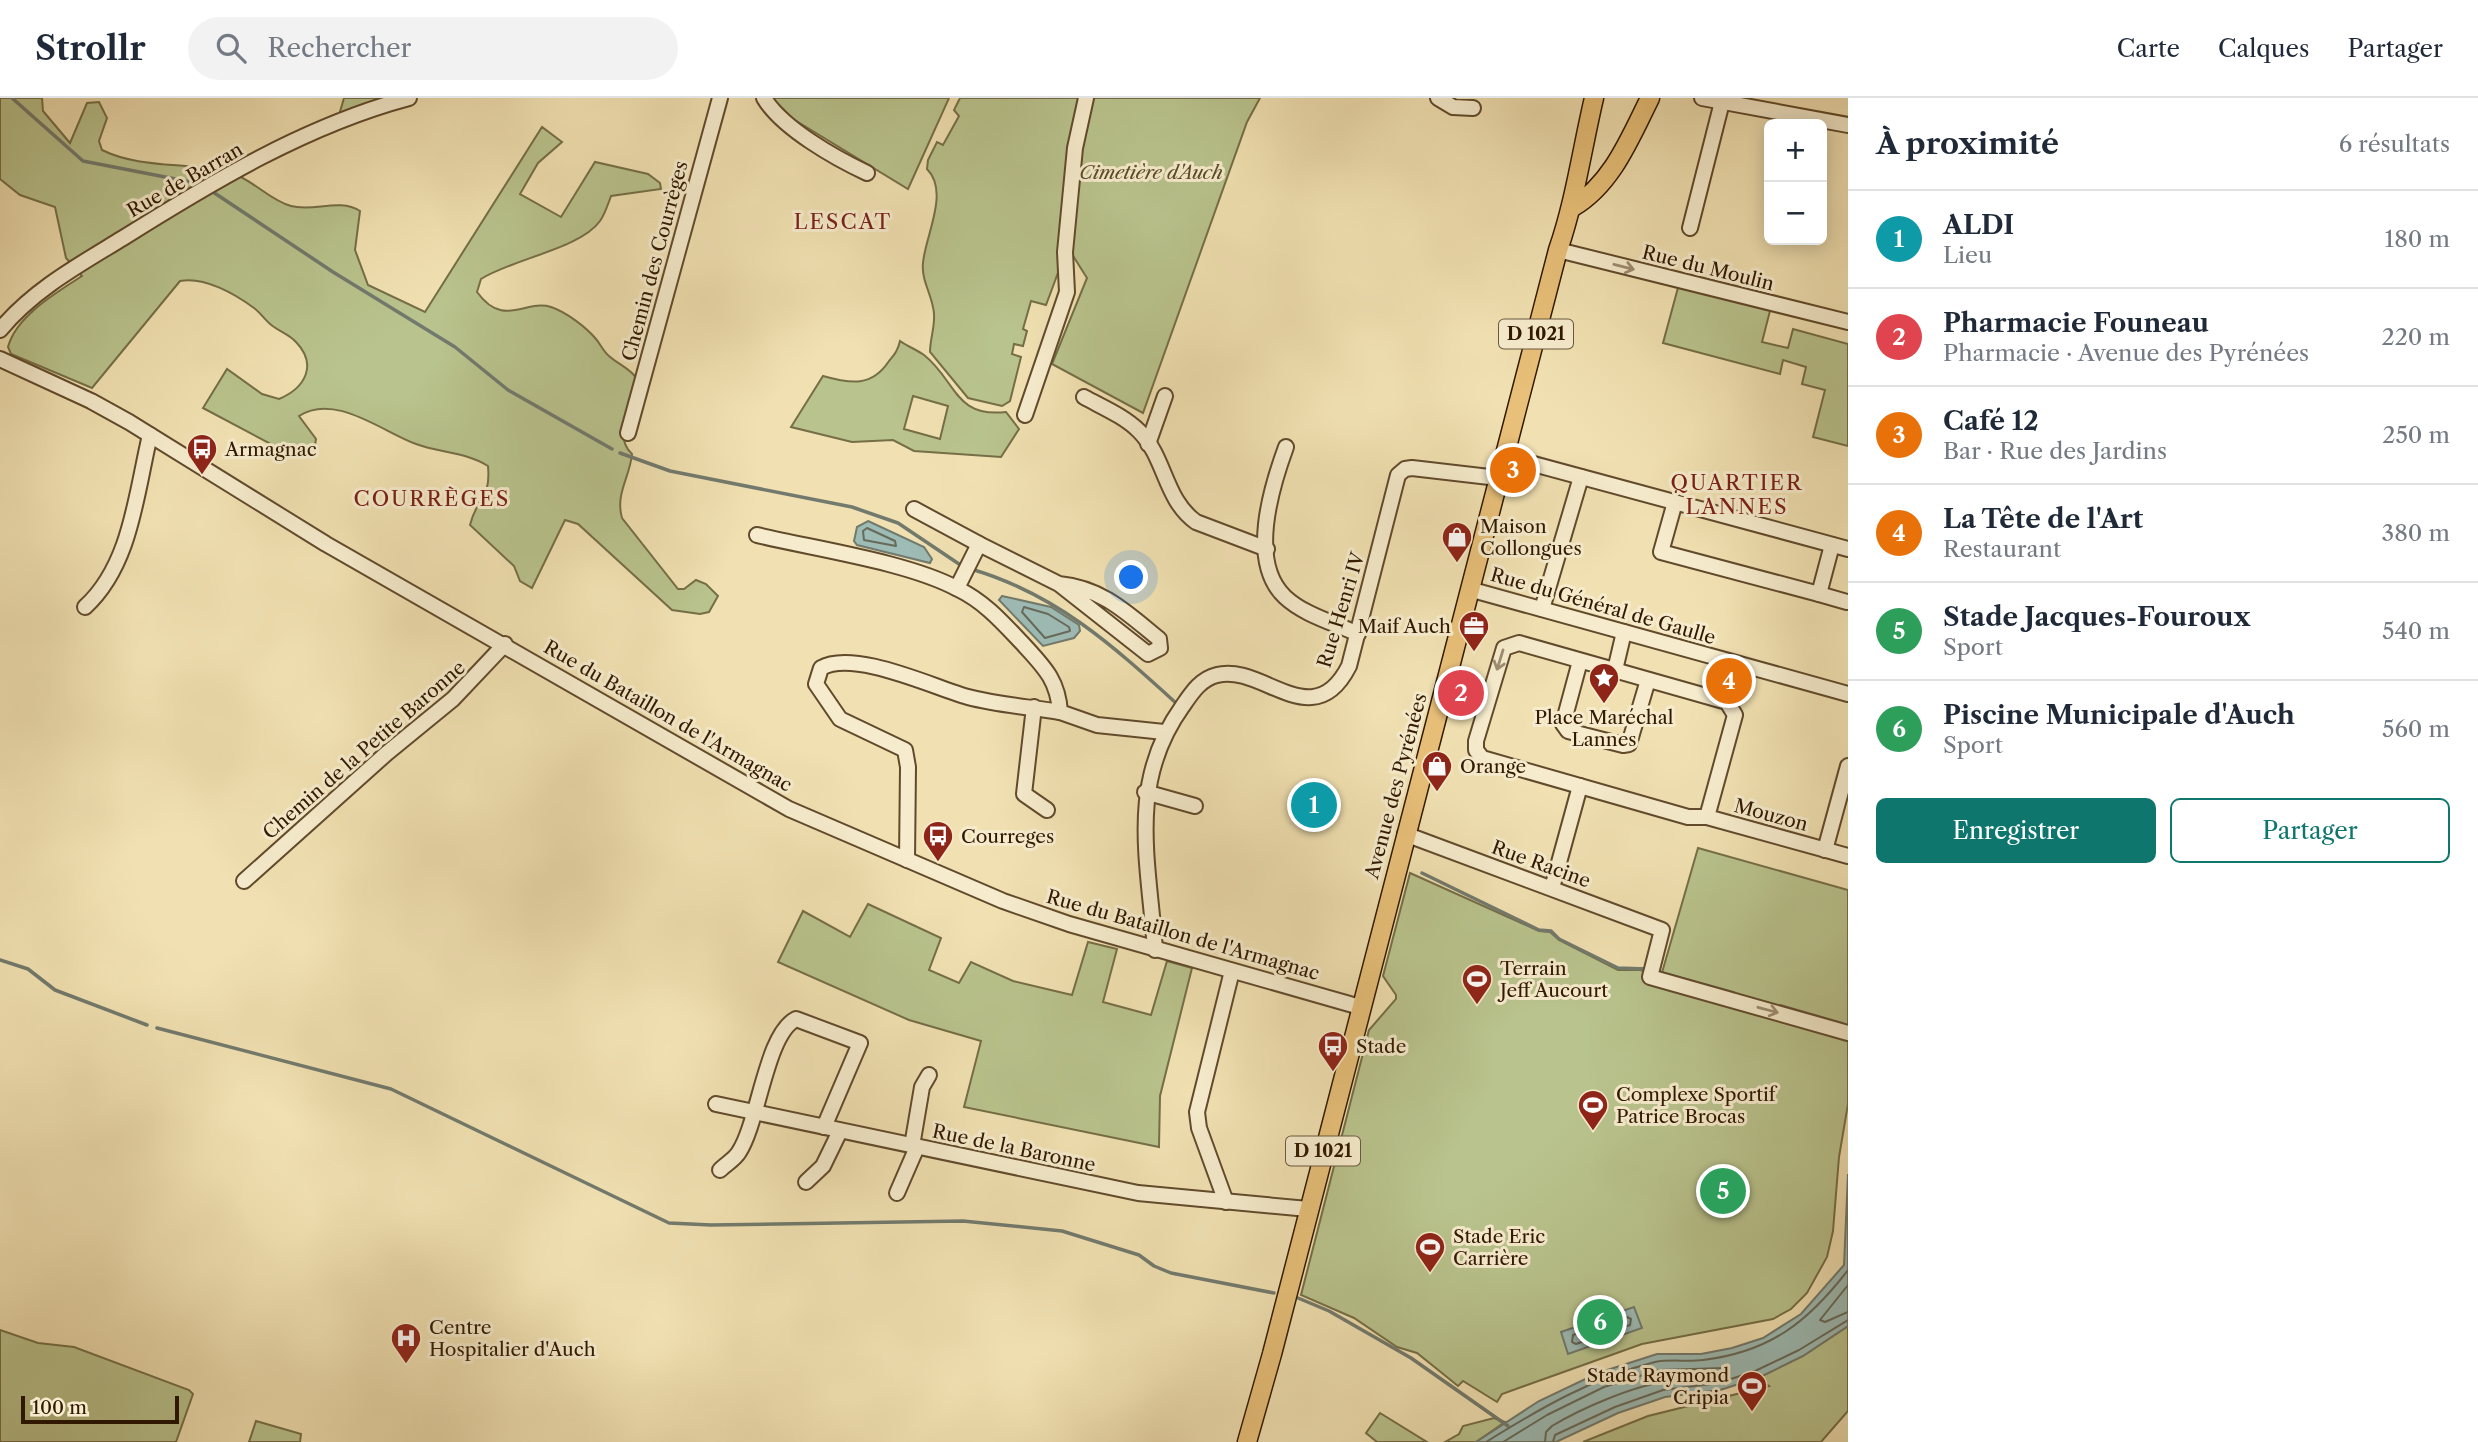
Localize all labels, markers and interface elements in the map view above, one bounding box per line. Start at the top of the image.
search box [188,17,678,80]
text: Strollr [35,28,146,69]
icon: search [212,29,250,67]
text: Rechercher [268,32,412,64]
text: Carte [2117,34,2180,63]
text: Calques [2218,34,2309,63]
text: Partager [2347,34,2443,63]
map controls [1764,119,1827,245]
button: + [1764,119,1827,182]
text: À proximité [1876,125,2059,162]
text: 6 résultats [2339,130,2450,158]
street label: Rue de Barran [123,138,247,222]
street label: Chemin des Courrèges [617,158,693,364]
park label: Cimetière d'Auch [1079,161,1223,184]
button: − [1764,182,1827,245]
district label: LESCAT [794,209,892,234]
text: ALDI [1943,209,2014,241]
text: 1 [1894,225,1904,253]
text: 180 m [2385,225,2450,253]
street label: Rue du Moulin [1640,241,1776,296]
text: Lieu [1943,241,1992,269]
one-way arrow [1612,261,1635,274]
text: Pharmacie Founeau [1943,307,2209,339]
road number: D 1021 [1499,320,1573,348]
text: 2 [1892,323,1906,351]
text: 220 m [2381,323,2450,351]
text: Pharmacie · Avenue des Pyrénées [1943,339,2309,367]
text: Café 12 [1943,405,2039,437]
text: 3 [1893,421,1906,449]
text: 250 m [2382,421,2450,449]
bus stop icon: Armagnac [185,432,219,476]
text: Bar · Rue des Jardins [1943,437,2167,465]
place label: Armagnac [224,438,317,461]
pin: 3 [1490,444,1536,496]
district label: QUARTIER LANNES [1671,470,1803,519]
district label: COURRÈGES [354,486,510,511]
text: La Tête de l'Art [1943,503,2143,535]
place label: Maison Collongues [1480,515,1582,560]
text: 4 [1892,519,1906,547]
text: 380 m [2382,519,2450,547]
shop icon: Maison Collongues [1440,520,1474,564]
text: Restaurant [1943,535,2061,563]
street label: Rue Henri IV [1313,548,1370,670]
your location [1114,560,1148,594]
street label: Rue du Général de Gaulle [1488,563,1718,649]
text: Stade Jacques-Fouroux [1943,601,2250,633]
office icon: Maif Auch [1457,609,1491,653]
place label: Maif Auch [1358,615,1451,638]
text: 5 [1893,617,1905,645]
text: 540 m [2382,617,2450,645]
text: Sport [1943,633,2003,661]
street label: Rue du Bataillon de l'Armagnac [540,635,796,797]
one-way arrow [1493,648,1506,670]
pin: 4 [1706,655,1752,707]
street label: Chemin de la Petite Baronne [258,656,470,844]
place icon: Place Maréchal Lannes [1587,661,1621,705]
pin: 2 [1438,667,1484,719]
street label: Avenue des Pyrénées [1360,691,1432,882]
text: Piscine Municipale d'Auch [1943,699,2295,731]
place label: Place Maréchal Lannes [1535,706,1674,751]
text: 6 [1892,715,1906,743]
text: 560 m [2382,715,2450,743]
text: Sport [1943,731,2003,759]
shop icon: Orange [1420,749,1454,793]
place label: Orange [1460,755,1526,778]
pin: 1 [1291,779,1337,831]
street label: Mouzon [1732,794,1811,836]
button: Enregistrer [1876,798,2156,863]
button: Partager [2170,798,2450,863]
bus stop icon: Courreges [921,819,955,863]
place label: Courreges [961,825,1054,848]
street label: Rue Racine [1488,835,1594,893]
street label: Rue du Bataillon de l'Armagnac [1044,885,1322,985]
place label: Terrain Jeff Aucourt [1497,957,1608,1002]
sports icon: Terrain Jeff Aucourt [1460,962,1494,1006]
one-way arrow [1756,1004,1779,1017]
bus stop icon: Stade [1316,1029,1350,1073]
place label: Stade [1356,1035,1406,1058]
place label: Complexe Sportif Patrice Brocas [1616,1083,1778,1128]
sports icon: Complexe Sportif Patrice Brocas [1576,1088,1610,1132]
street label: Rue de la Baronne [930,1119,1098,1177]
road number: D 1021 [1286,1136,1360,1166]
pin: 5 [1700,1165,1746,1217]
place label: Stade Eric Carrière [1453,1225,1545,1270]
sports icon: Stade Eric Carrière [1413,1230,1447,1274]
pin: 6 [1577,1296,1623,1348]
place label: Centre Hospitalier d'Auch [429,1316,596,1361]
hospital icon: Centre Hospitalier d'Auch [389,1321,423,1365]
place label: Stade Raymond Cripia [1587,1364,1729,1409]
sports icon: Stade Raymond Cripia [1735,1369,1769,1413]
scale bar [21,1393,178,1425]
text: 100 m [32,1396,87,1419]

